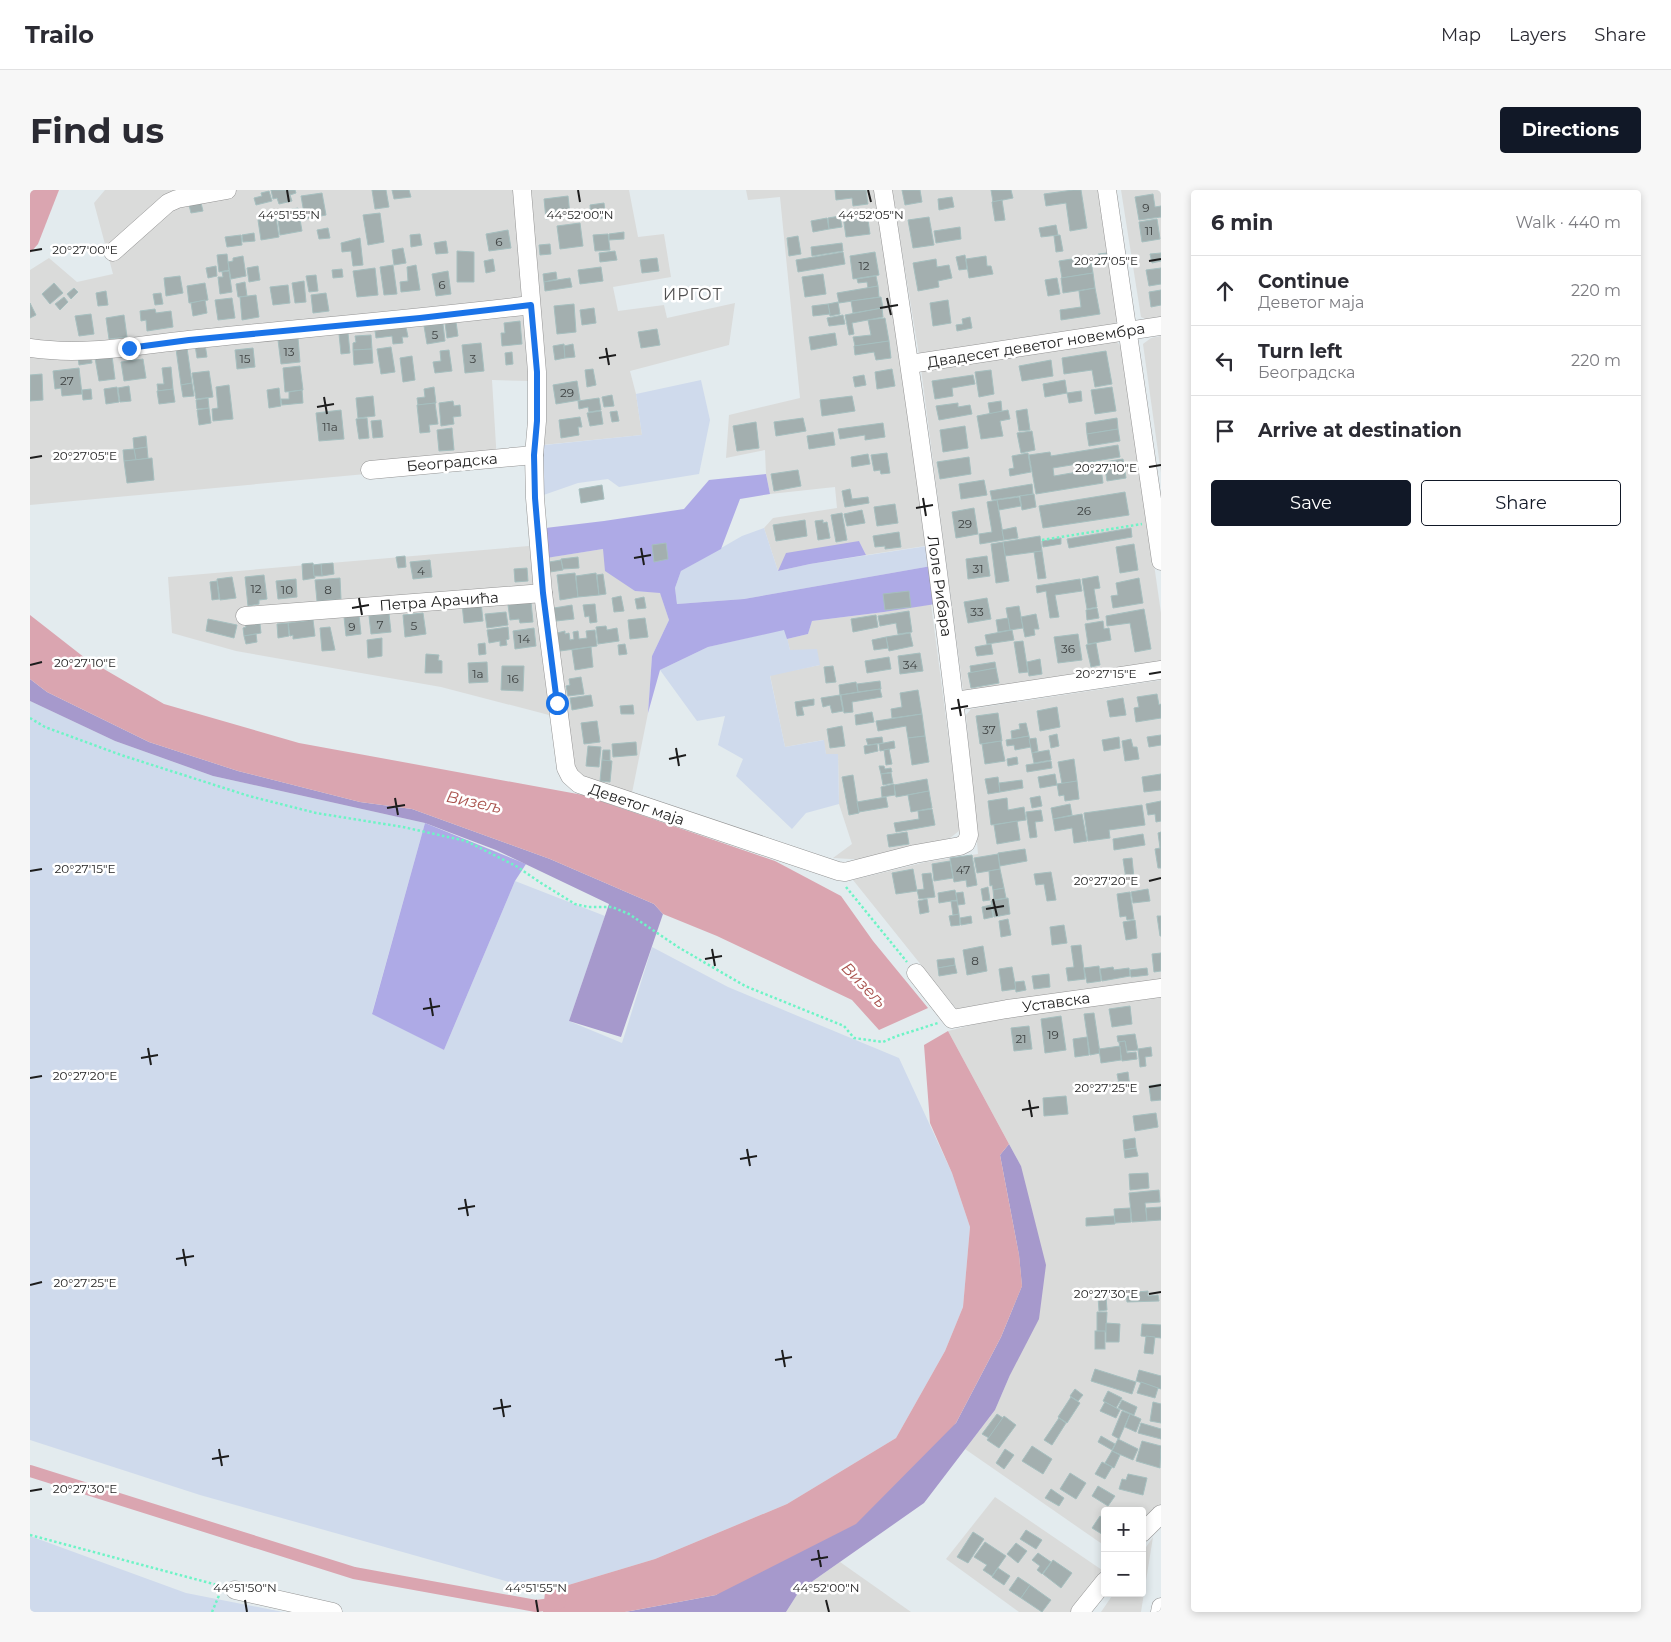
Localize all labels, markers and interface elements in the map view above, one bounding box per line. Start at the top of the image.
text: Trailo [25,20,94,49]
text: Map [1441,24,1481,46]
text: Layers [1509,24,1566,46]
text: Share [1594,24,1646,46]
button: Directions [1500,107,1641,153]
text: Find us [30,109,164,152]
house number: 9 [1142,200,1150,215]
text: 44°51'55"N [258,207,320,222]
text: 44°52'00"N [547,207,613,222]
text: 44°52'05"N [838,207,904,222]
text: 6 min [1211,210,1273,235]
text: Walk · 440 m [1515,213,1621,232]
house number: 11 [1145,223,1153,238]
house number: 6 [495,234,503,249]
text: 20°27'00"E [52,242,118,257]
text: 20°27'05"E [1074,253,1138,268]
house number: 12 [858,258,870,273]
text: Continue [1258,270,1349,293]
house number: 6 [438,277,446,292]
icon: ahead [1211,277,1239,305]
text: 220 m [1571,281,1621,300]
district label: ИРГОТ [663,285,723,304]
text: Деветог маја [1258,293,1364,312]
street label: Двадесет деветог новембра [926,318,1146,372]
house number: 5 [432,327,439,342]
route end [118,337,141,360]
text: Turn left [1258,340,1343,363]
house number: 13 [283,344,295,359]
icon: left [1211,347,1239,375]
house number: 15 [239,351,251,366]
house number: 3 [470,351,477,366]
text: 220 m [1571,351,1621,370]
text: Београдска [1258,363,1355,382]
house number: 27 [60,373,74,388]
house number: 29 [560,385,574,400]
icon: arrive [1211,417,1239,445]
house number: 11a [322,419,338,434]
text: Arrive at destination [1258,419,1462,442]
text: 20°27'05"E [53,448,117,463]
street label: Београдска [406,449,498,475]
text: 20°27'10"E [1075,460,1137,475]
button: Save [1211,480,1411,526]
button: Share [1421,480,1621,526]
house number: 26 [1077,503,1091,518]
house number: 29 [958,516,972,531]
street label: Лоле Рибара [923,534,957,638]
house number: 31 [972,561,984,576]
house number: 4 [417,563,425,578]
house number: 12 [250,581,262,596]
house number: 10 [281,582,293,597]
house number: 8 [324,582,332,597]
street label: Петра Арачића [379,587,499,615]
house number: 33 [970,604,984,619]
house number: 7 [376,617,384,632]
house number: 5 [411,618,418,633]
house number: 9 [348,619,356,634]
house number: 14 [518,631,530,646]
house number: 36 [1061,641,1075,656]
text: 20°27'10"E [54,655,116,670]
house number: 34 [903,657,917,672]
house number: 1a [472,666,484,681]
text: 20°27'15"E [1076,666,1137,681]
house number: 16 [507,671,519,686]
route start [546,692,569,715]
house number: 37 [982,722,996,737]
street label: Деветог маја [587,779,687,829]
water label: Визељ [445,787,503,817]
text: 20°27'15"E [55,861,116,876]
house number: 47 [956,862,970,877]
text: 20°27'20"E [1074,873,1138,888]
house number: 8 [971,953,979,968]
water label: Визељ [838,958,890,1012]
street label: Уставска [1021,988,1091,1016]
house number: 19 [1047,1027,1059,1042]
house number: 21 [1015,1031,1027,1046]
text: 20°27'20"E [53,1068,117,1083]
text: 20°27'25"E [1074,1080,1138,1095]
text: 20°27'25"E [53,1275,117,1290]
text: 20°27'30"E [1074,1286,1138,1301]
text: 20°27'30"E [53,1481,117,1496]
map controls [1101,1507,1146,1597]
button: + [1101,1507,1146,1552]
button: − [1101,1552,1146,1597]
text: 44°51'50"N [213,1580,277,1595]
text: 44°51'55"N [505,1580,567,1595]
text: 44°52'00"N [793,1580,859,1595]

